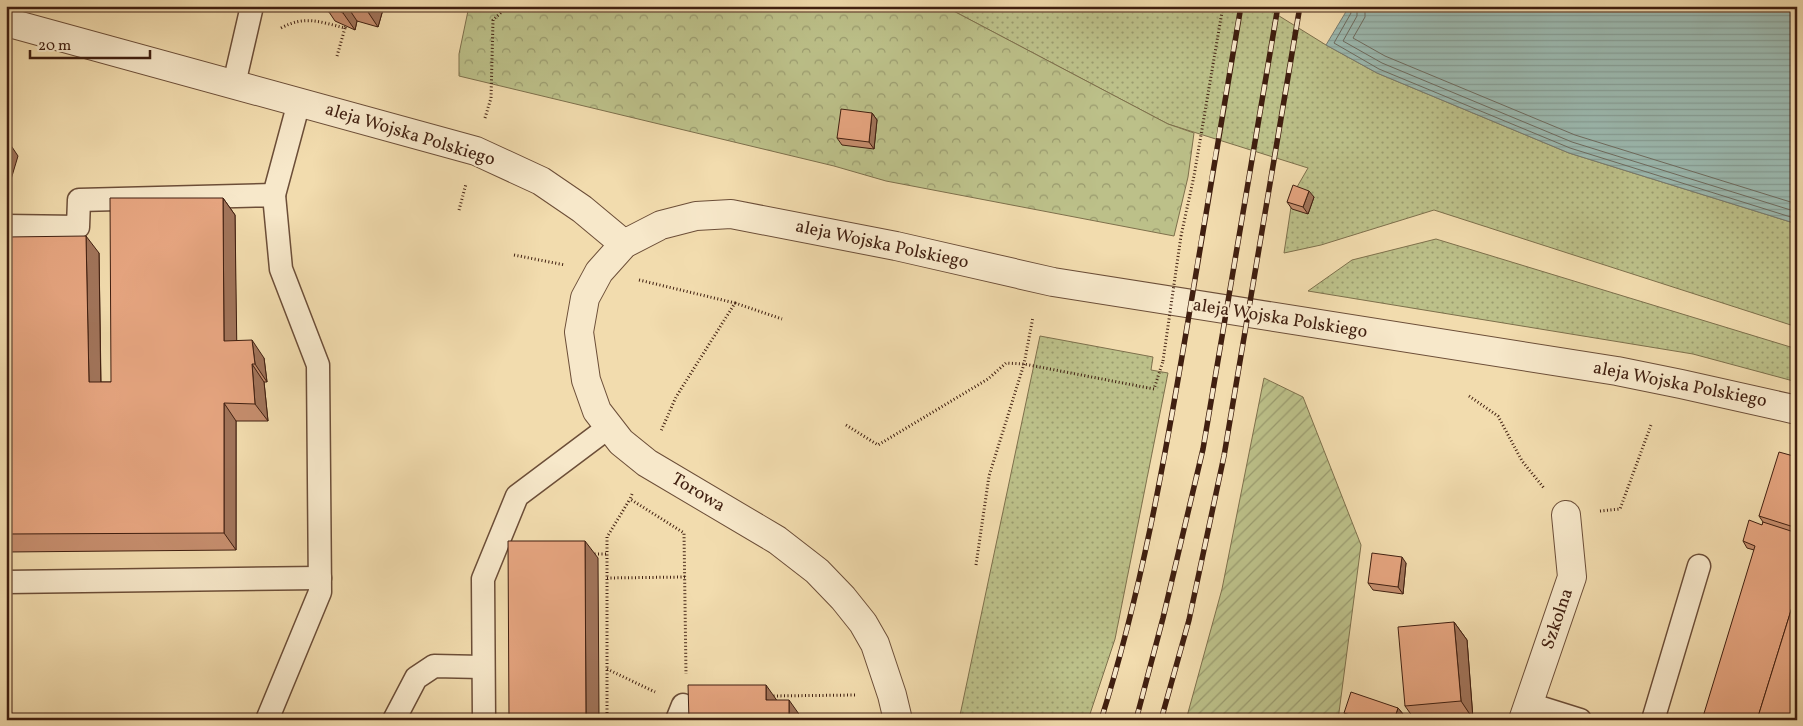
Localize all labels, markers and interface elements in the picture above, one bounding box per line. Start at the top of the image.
scale bar [30,28,150,60]
text: 20 m [38,36,71,57]
street label: aleja Wojska Polskiego [322,97,498,173]
street label: aleja Wojska Polskiego [793,214,971,276]
street label: aleja Wojska Polskiego [1191,293,1369,345]
street label: aleja Wojska Polskiego [1591,356,1769,414]
street label: Torowa [666,467,730,519]
street label: Szkolna [1536,585,1580,653]

